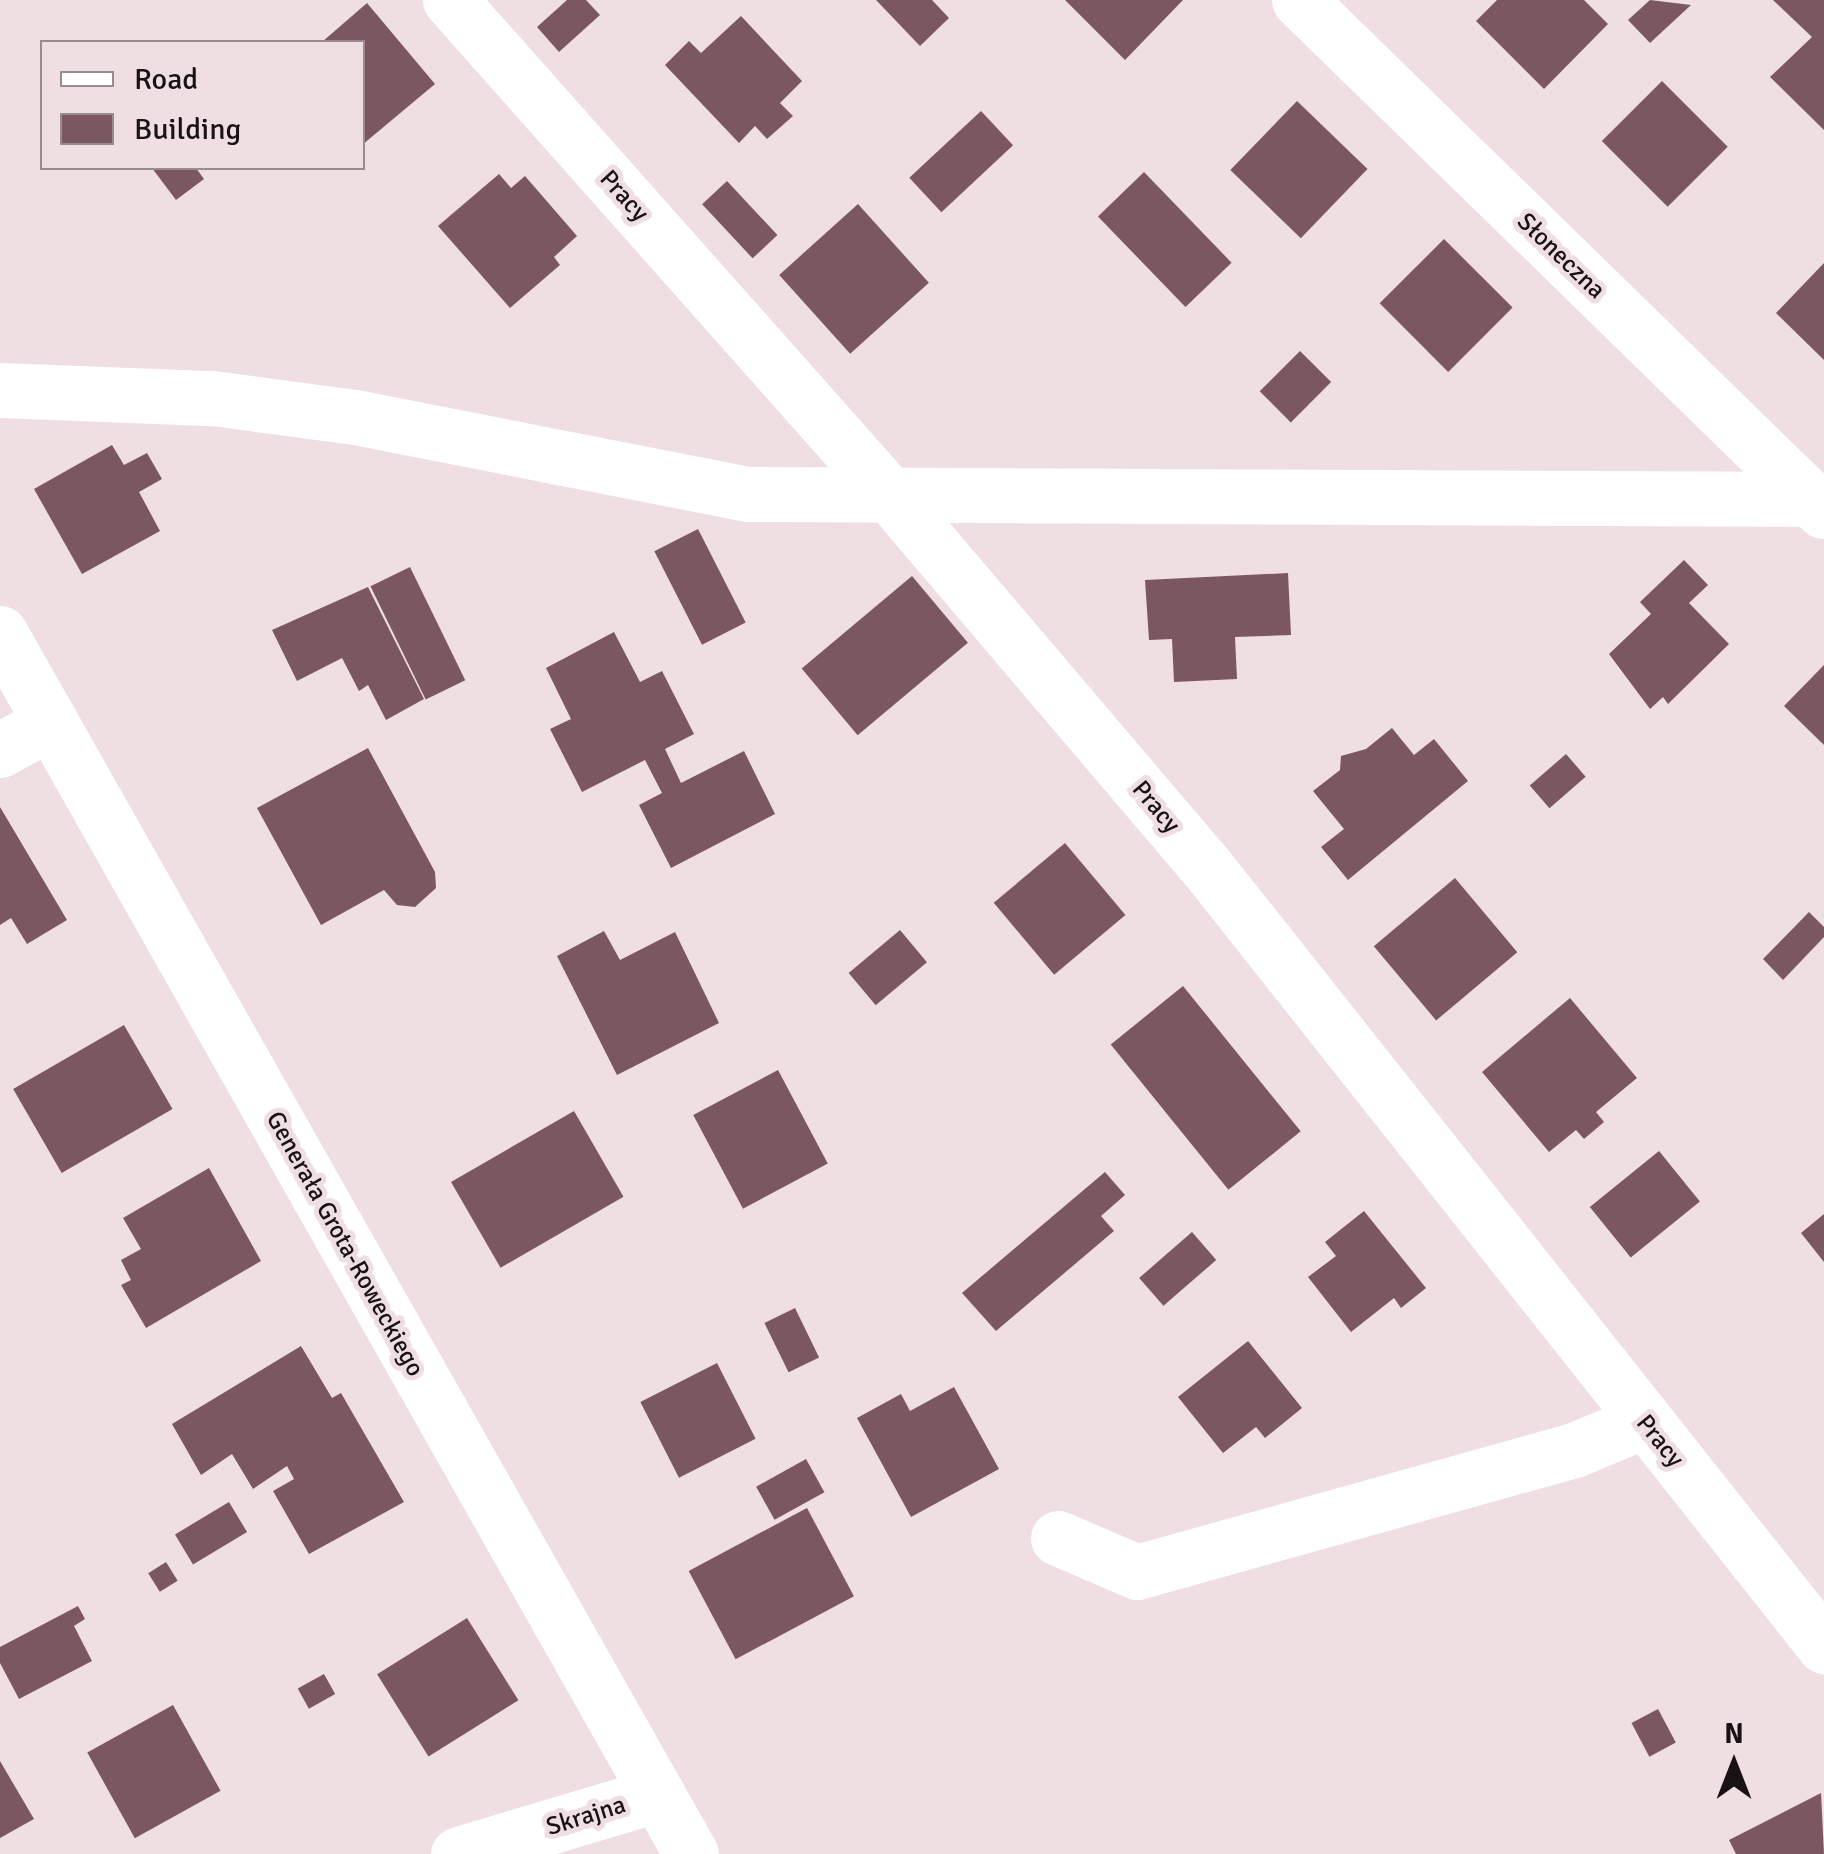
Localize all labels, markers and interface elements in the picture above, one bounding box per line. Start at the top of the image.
legend [40,40,365,170]
text: Road [134,61,198,98]
text: Building [134,111,241,148]
street label: Pracy [593,164,655,228]
street label: Słoneczna [1511,207,1611,305]
street label: Pracy [1126,775,1186,839]
street label: Generała Grota-Roweckiego [260,1106,430,1382]
street label: Pracy [1630,1409,1690,1473]
north arrow [1684,1714,1784,1814]
text: N [1724,1717,1744,1751]
street label: Skrajna [543,1790,629,1842]

